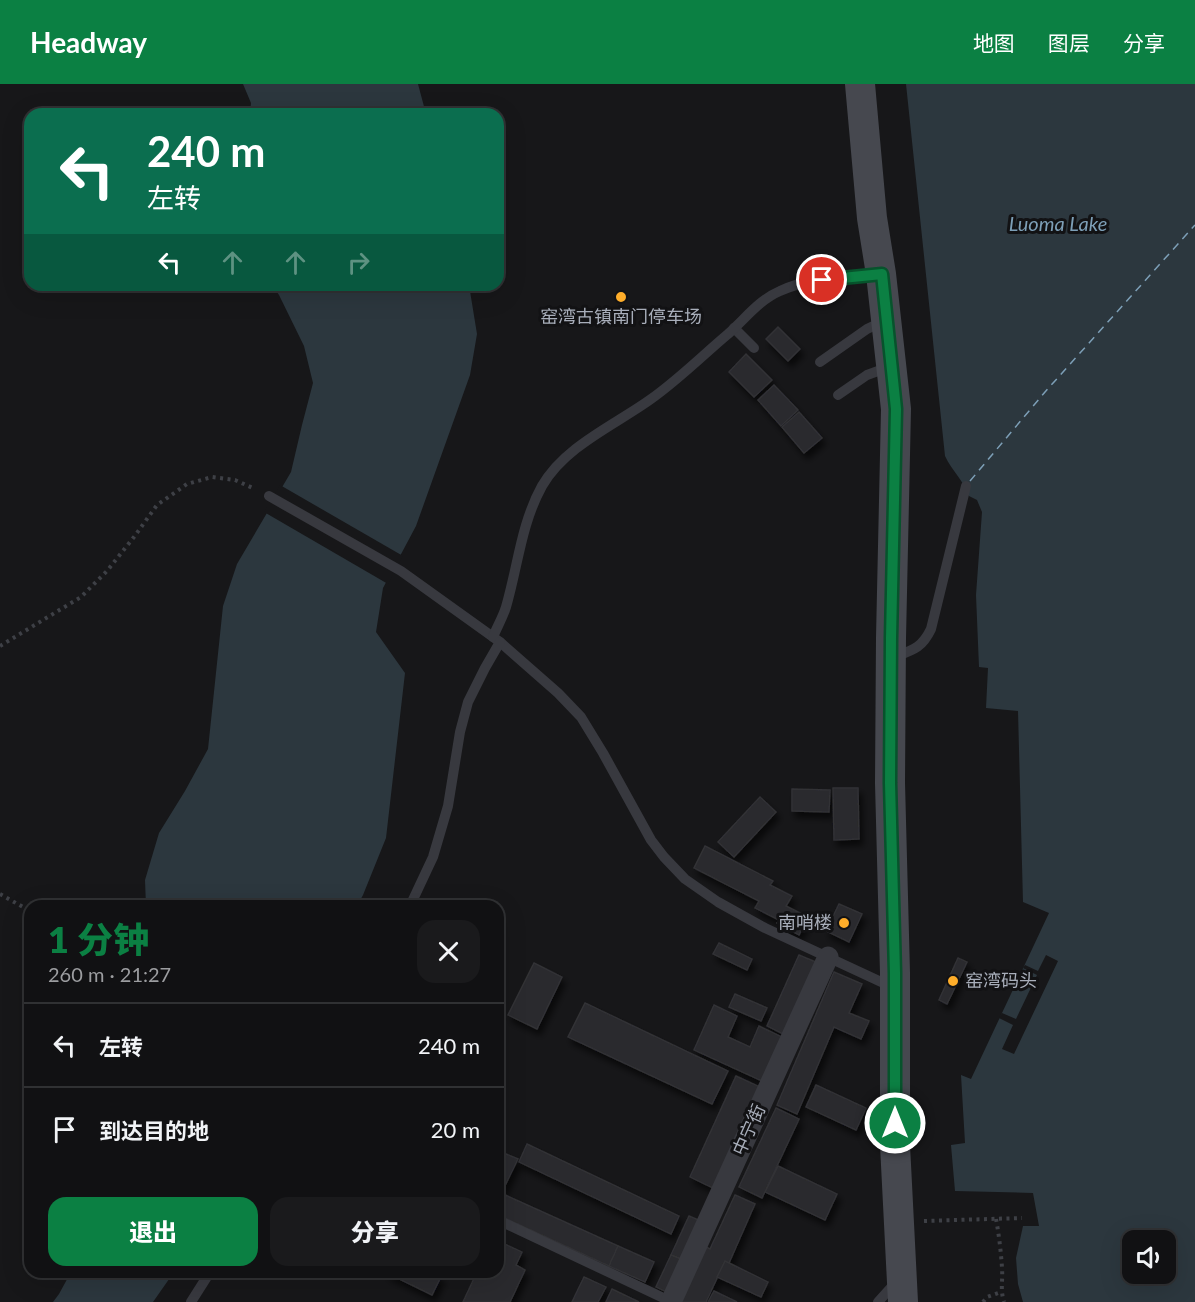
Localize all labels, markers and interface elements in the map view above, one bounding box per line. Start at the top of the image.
text: Headway [30,25,147,59]
text: 地图 [973,30,1015,55]
text: 图层 [1048,30,1090,55]
text: 分享 [1123,30,1165,55]
text: 240 m [147,126,265,176]
icon: left [48,132,126,210]
text: 左转 [147,181,201,214]
water label: Luoma Lake [1009,211,1107,235]
icon: left [153,246,186,279]
icon: ahead [216,246,249,279]
icon: ahead [279,246,312,279]
icon: right [342,246,375,279]
pin [796,254,847,305]
icon: arrive [805,263,838,296]
marker: 窑湾古镇南门停车场 [614,290,628,304]
place label: 窑湾古镇南门停车场 [540,305,702,327]
place label: 南哨楼 [778,911,832,933]
marker: 南哨楼 [837,916,851,930]
text: 1 分钟 [48,917,149,961]
button: close [417,920,480,983]
text: 260 m · 21:27 [48,962,171,986]
place label: 窑湾码头 [965,969,1037,991]
marker: 窑湾码头 [946,974,960,988]
icon: left [48,1029,81,1062]
text: 240 m [418,1032,480,1059]
text: 左转 [99,1033,143,1060]
position arrow [863,1091,927,1155]
street label: 中宁街 [727,1100,769,1159]
icon: arrive [48,1113,81,1146]
text: 20 m [431,1116,480,1143]
text: 到达目的地 [99,1117,209,1144]
button: 退出 [48,1197,258,1266]
button: 分享 [270,1197,480,1266]
map controls [1122,1230,1176,1284]
button: sound [1122,1230,1176,1284]

